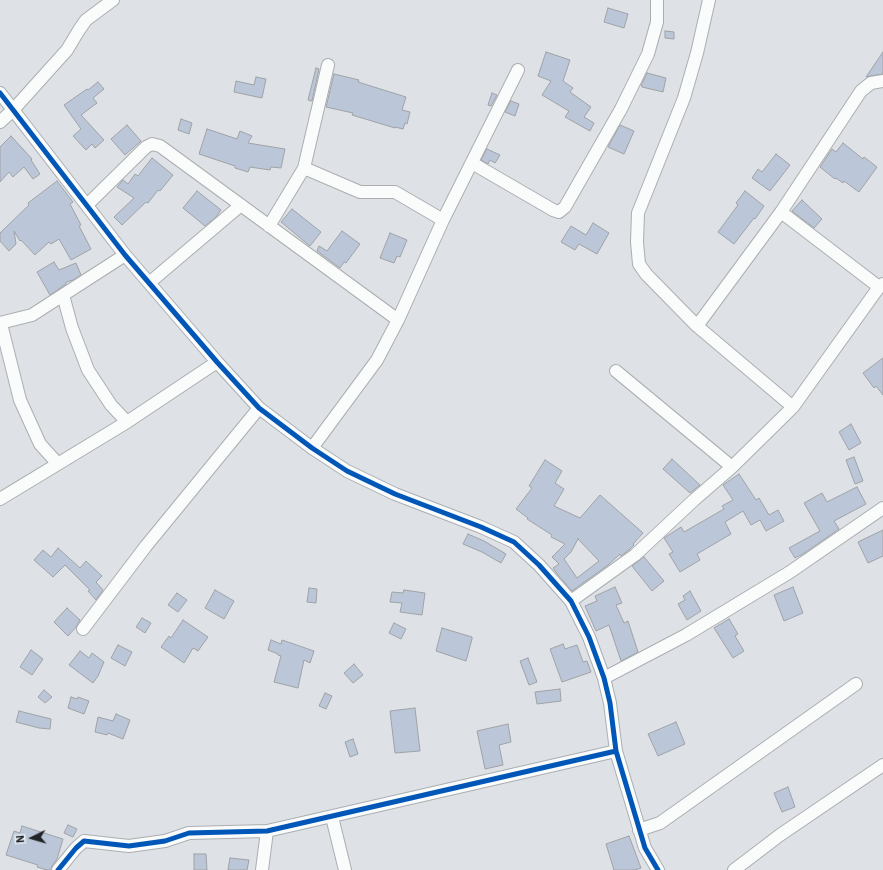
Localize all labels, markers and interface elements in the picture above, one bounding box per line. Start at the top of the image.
north arrow [12,818,52,858]
text: N [13,834,27,844]

